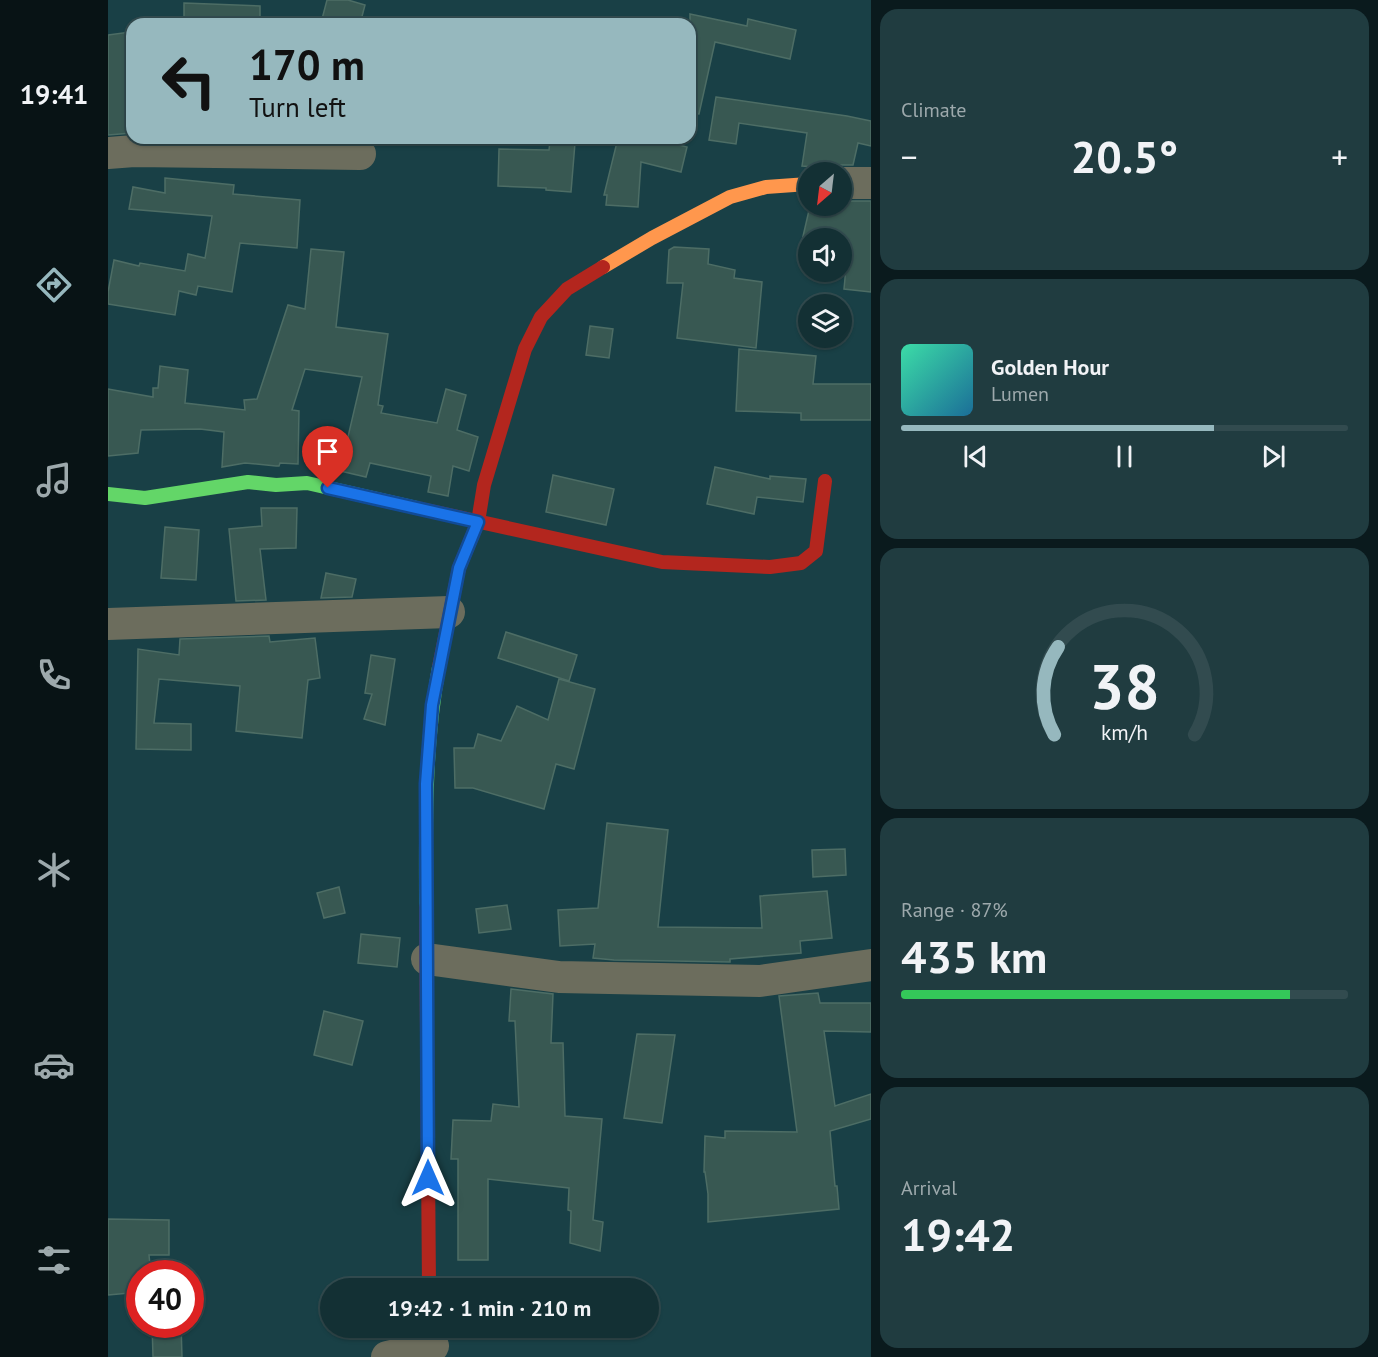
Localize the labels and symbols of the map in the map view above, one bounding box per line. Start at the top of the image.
north arrow [798,162,852,216]
pin [302,426,353,488]
position arrow [396,1146,460,1210]
speed limit sign: 40 [126,1260,204,1338]

